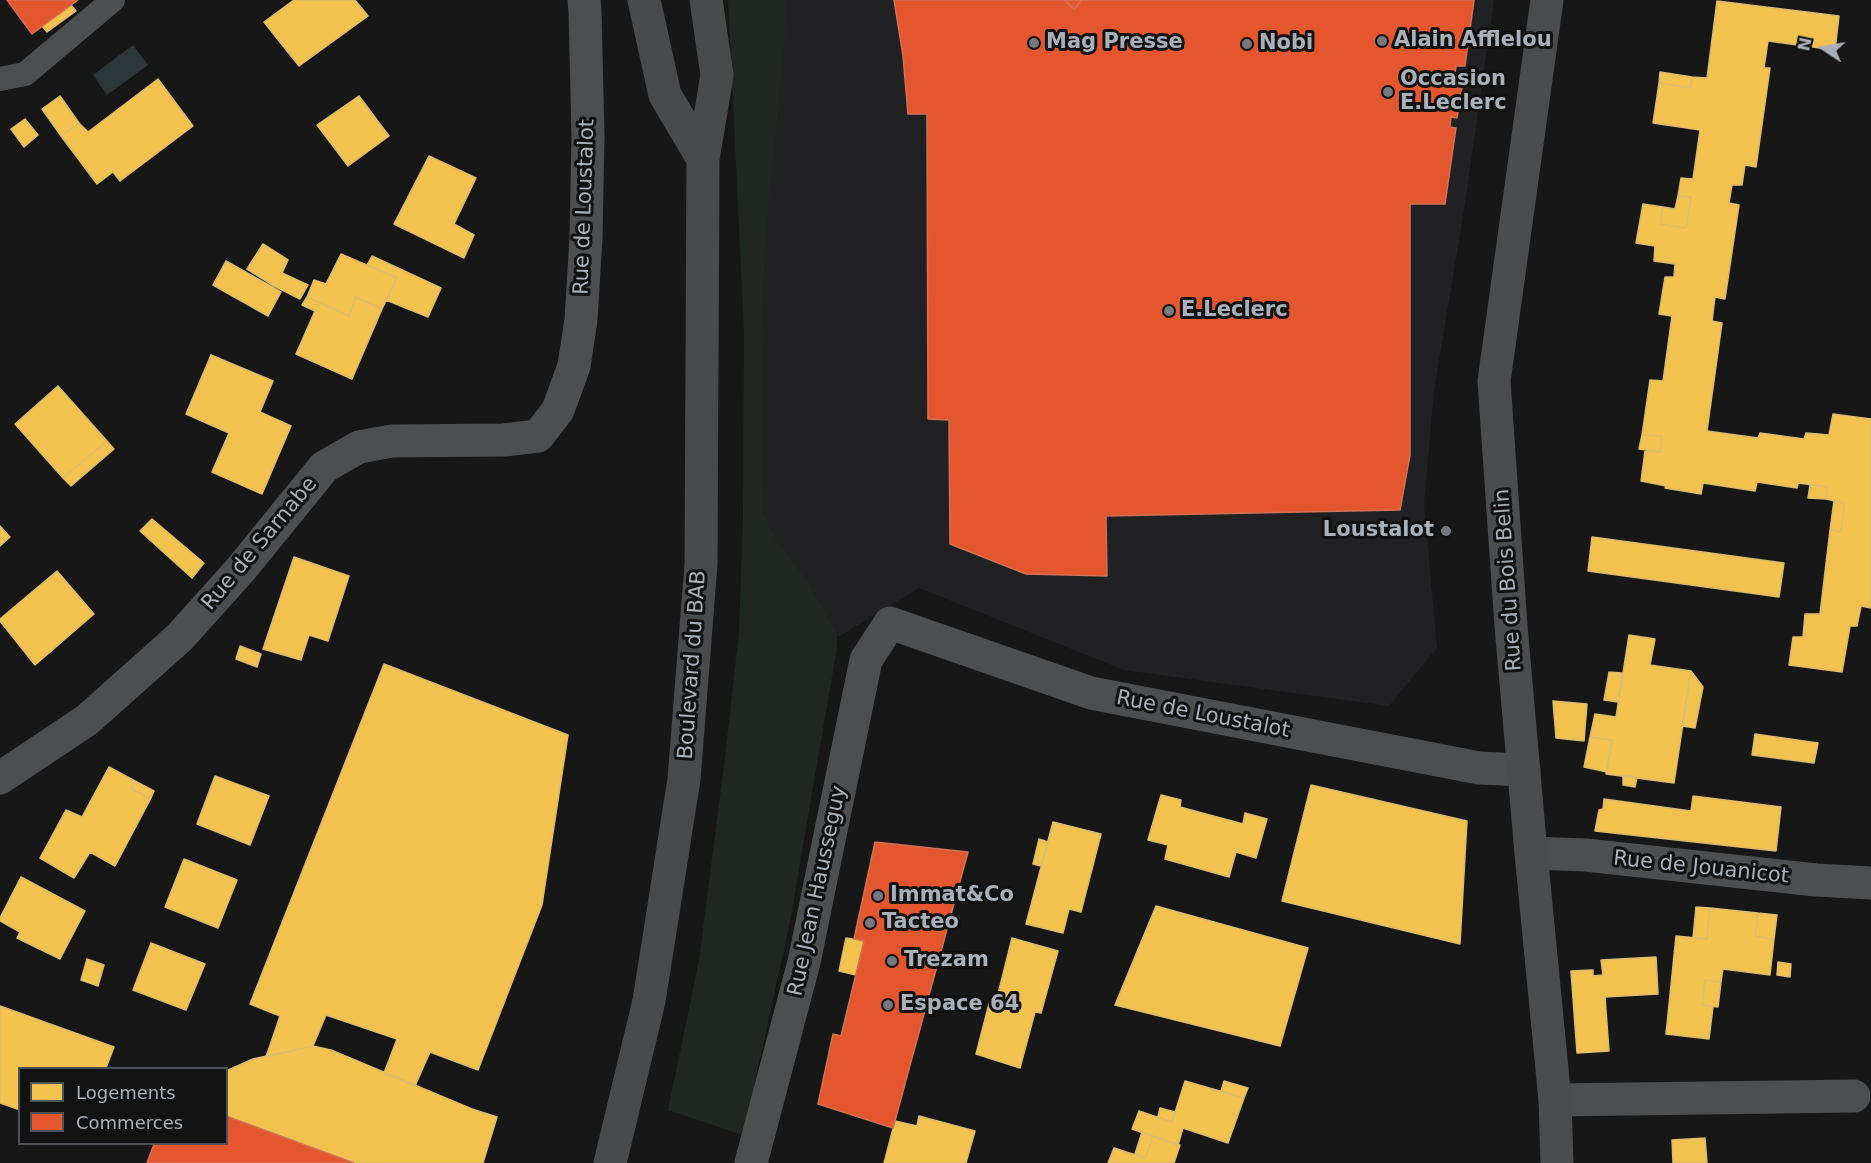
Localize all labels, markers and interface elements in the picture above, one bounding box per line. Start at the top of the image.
north arrow [1793,18,1853,78]
place label: Alain Afflelou [1394,28,1552,54]
place label: Mag Presse [1046,30,1183,56]
place label: Nobi [1259,31,1313,57]
marker: Alain Afflelou [1375,34,1389,48]
marker: Mag Presse [1027,36,1041,50]
text: N [1794,36,1816,53]
marker: Nobi [1240,37,1254,51]
place label: Occasion E.Leclerc [1400,67,1507,117]
marker: Occasion E.Leclerc [1381,85,1395,99]
street label: Rue de Loustalot [569,119,601,295]
place label: E.Leclerc [1181,298,1288,324]
marker: E.Leclerc [1162,304,1176,318]
street label: Rue de Sarnabe [197,472,323,616]
street label: Rue du Bois Belin [1490,488,1528,672]
place label: Loustalot [1323,518,1434,544]
marker: Loustalot [1439,524,1453,538]
street label: Boulevard du BAB [674,570,712,760]
street label: Rue de Loustalot [1114,686,1292,744]
street label: Rue Jean Hausseguy [783,784,853,998]
street label: Rue de Jouanicot [1612,846,1790,890]
place label: Immat&Co [890,883,1014,909]
marker: Immat&Co [871,889,885,903]
place label: Tacteo [882,910,959,936]
marker: Tacteo [863,916,877,930]
place label: Trezam [904,948,989,974]
marker: Trezam [885,954,899,968]
place label: Espace 64 [900,992,1019,1018]
marker: Espace 64 [881,998,895,1012]
legend [18,1067,228,1145]
text: Logements [76,1082,176,1103]
text: Commerces [76,1112,183,1133]

